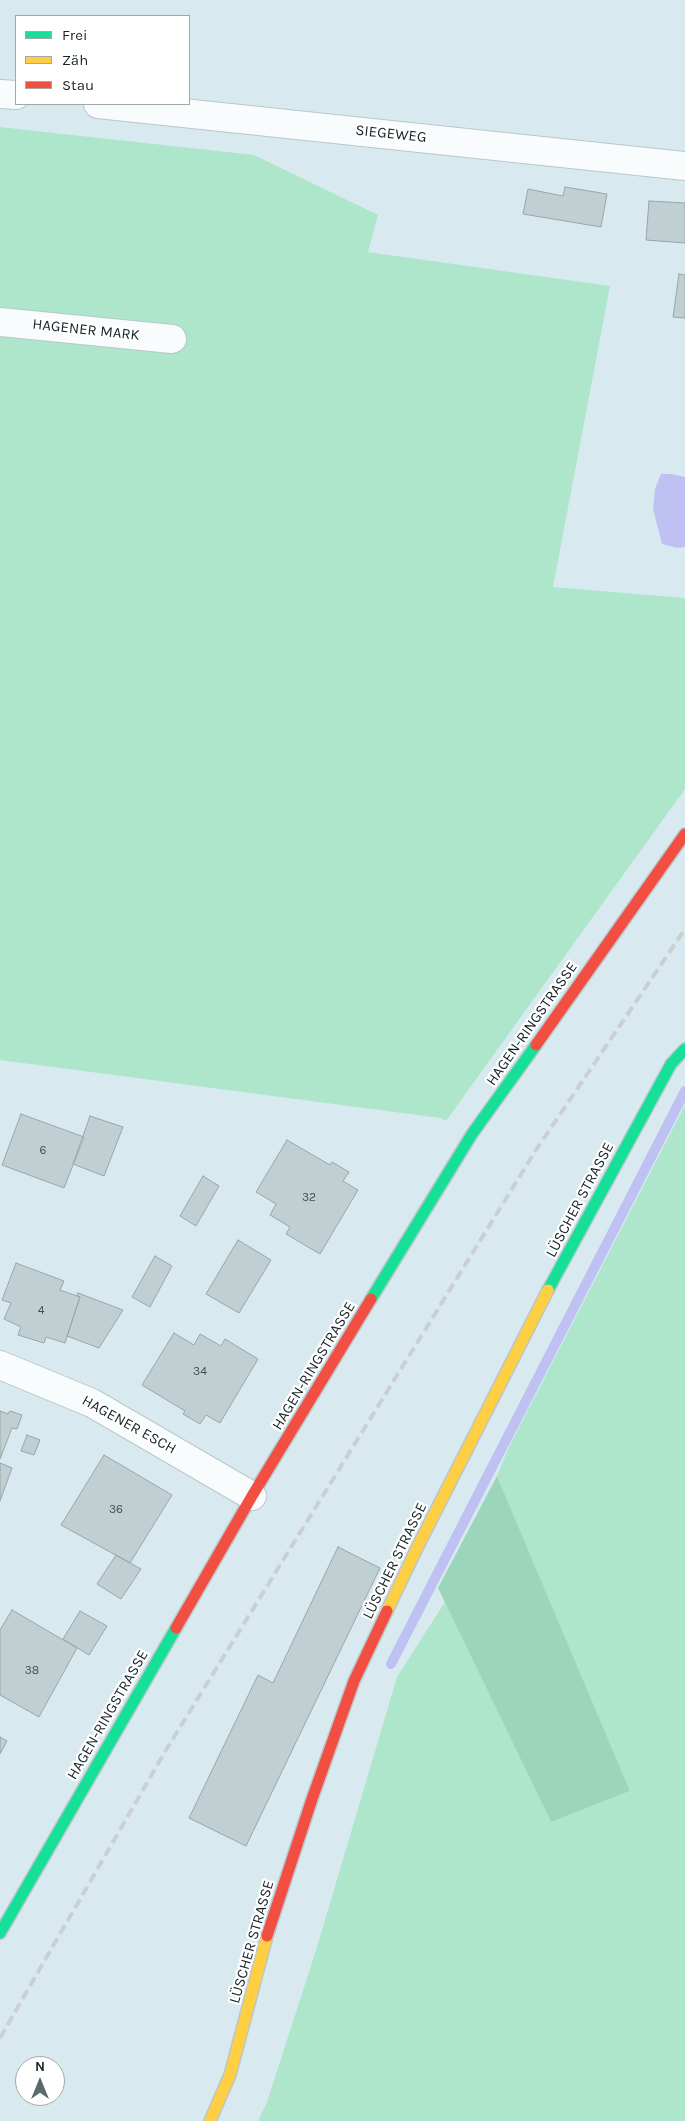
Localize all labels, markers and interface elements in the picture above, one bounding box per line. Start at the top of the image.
legend [15,15,190,105]
text: Frei [62,26,87,44]
text: Zäh [62,51,88,69]
text: Stau [62,76,94,94]
street label: SIEGEWEG [355,121,427,147]
street label: HAGENER MARK [31,315,141,345]
street label: HAGEN-RINGSTRASSE [483,959,581,1089]
street label: LÜSCHER STRASSE [542,1140,618,1260]
house number: 6 [40,1144,46,1158]
house number: 32 [302,1191,316,1205]
street label: HAGEN-RINGSTRASSE [269,1299,359,1433]
house number: 4 [38,1304,44,1318]
house number: 34 [193,1365,207,1379]
street label: HAGENER ESCH [79,1392,179,1458]
street label: LÜSCHER STRASSE [359,1500,431,1622]
house number: 36 [109,1503,123,1517]
street label: HAGEN-RINGSTRASSE [64,1647,152,1783]
house number: 38 [25,1664,39,1678]
street label: LÜSCHER STRASSE [226,1878,278,2006]
north arrow [15,2056,65,2106]
text: N [35,2058,45,2075]

